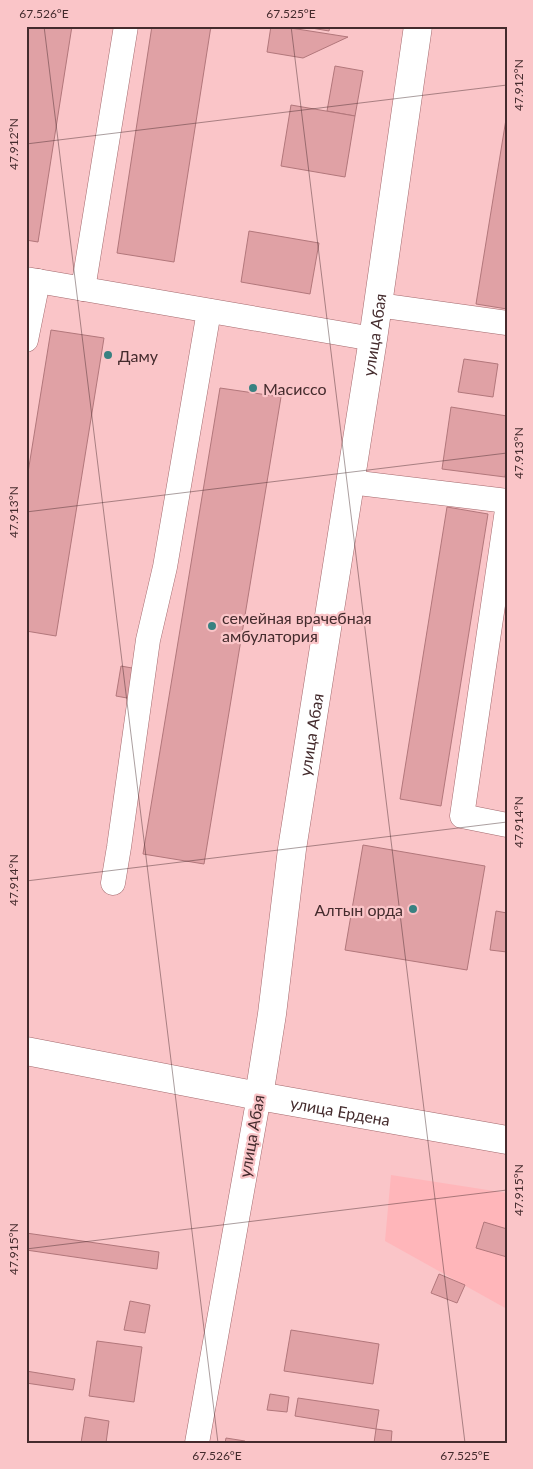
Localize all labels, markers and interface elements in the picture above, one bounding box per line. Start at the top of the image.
text: 67.526°E [19,6,69,21]
text: 67.525°E [266,6,316,21]
text: 47.912°N [511,59,526,111]
text: 47.912°N [6,118,21,170]
street label: улица Абая [358,292,389,377]
place label: Даму [118,346,159,365]
marker: Даму [102,349,114,361]
place label: Масиссо [263,379,327,398]
marker: Масиссо [247,382,259,394]
text: 47.913°N [511,427,526,479]
text: 47.913°N [6,486,21,538]
place label: семейная врачебная амбулатория [222,608,372,645]
marker: семейная врачебная амбулатория [206,620,218,632]
street label: улица Абая [294,692,326,777]
text: 47.914°N [511,796,526,848]
text: 47.914°N [6,854,21,906]
place label: Алтын орда [314,900,403,919]
marker: Алтын орда [407,903,419,915]
street label: улица Ердена [289,1092,392,1129]
street label: улица Абая [234,1093,268,1179]
text: 47.915°N [511,1164,526,1216]
text: 47.915°N [6,1223,21,1275]
text: 67.526°E [192,1448,242,1463]
text: 67.525°E [440,1448,490,1463]

